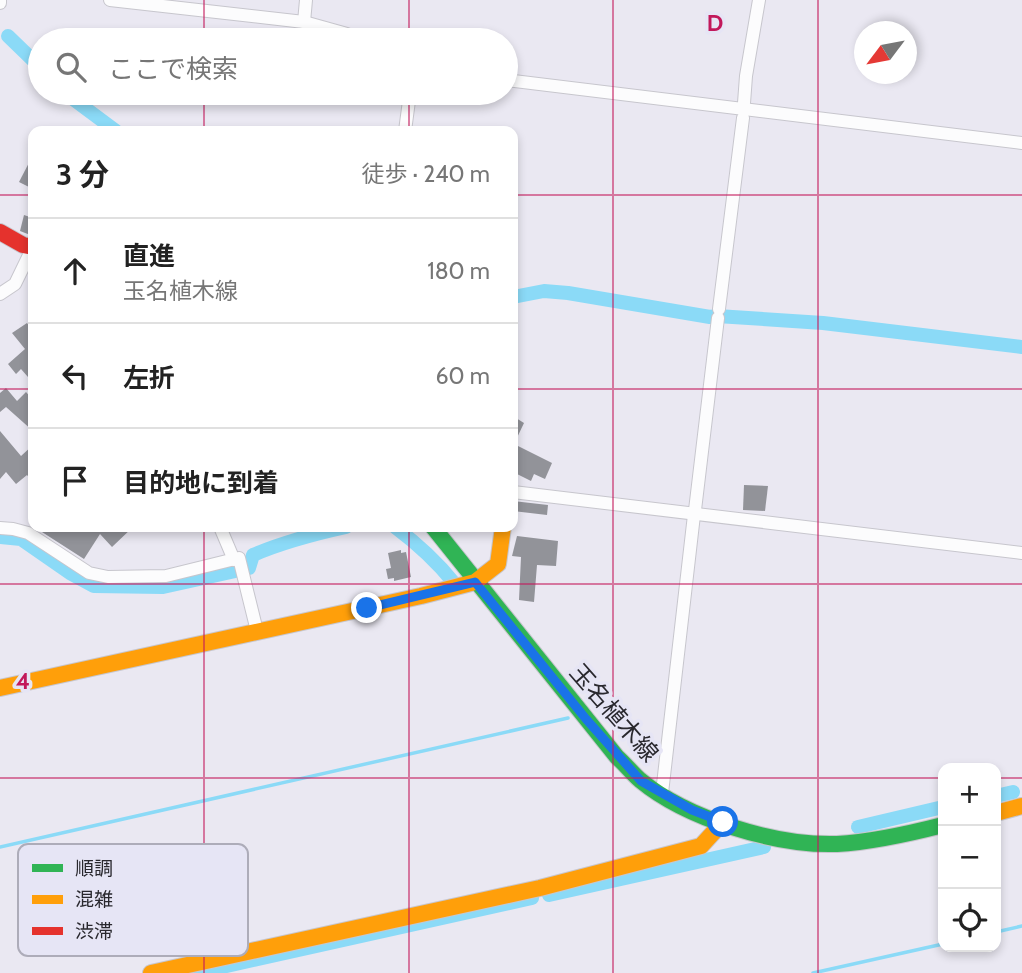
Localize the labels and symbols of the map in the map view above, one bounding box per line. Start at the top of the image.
text: D [707,9,723,37]
north arrow [854,21,917,84]
route end [351,592,382,623]
street label: 玉名植木線 [564,658,665,767]
text: 4 [16,667,30,695]
route start [707,806,738,837]
legend [18,844,248,956]
text: 順調 [75,857,113,880]
text: 混雑 [75,888,113,911]
text: 渋滞 [75,920,113,943]

